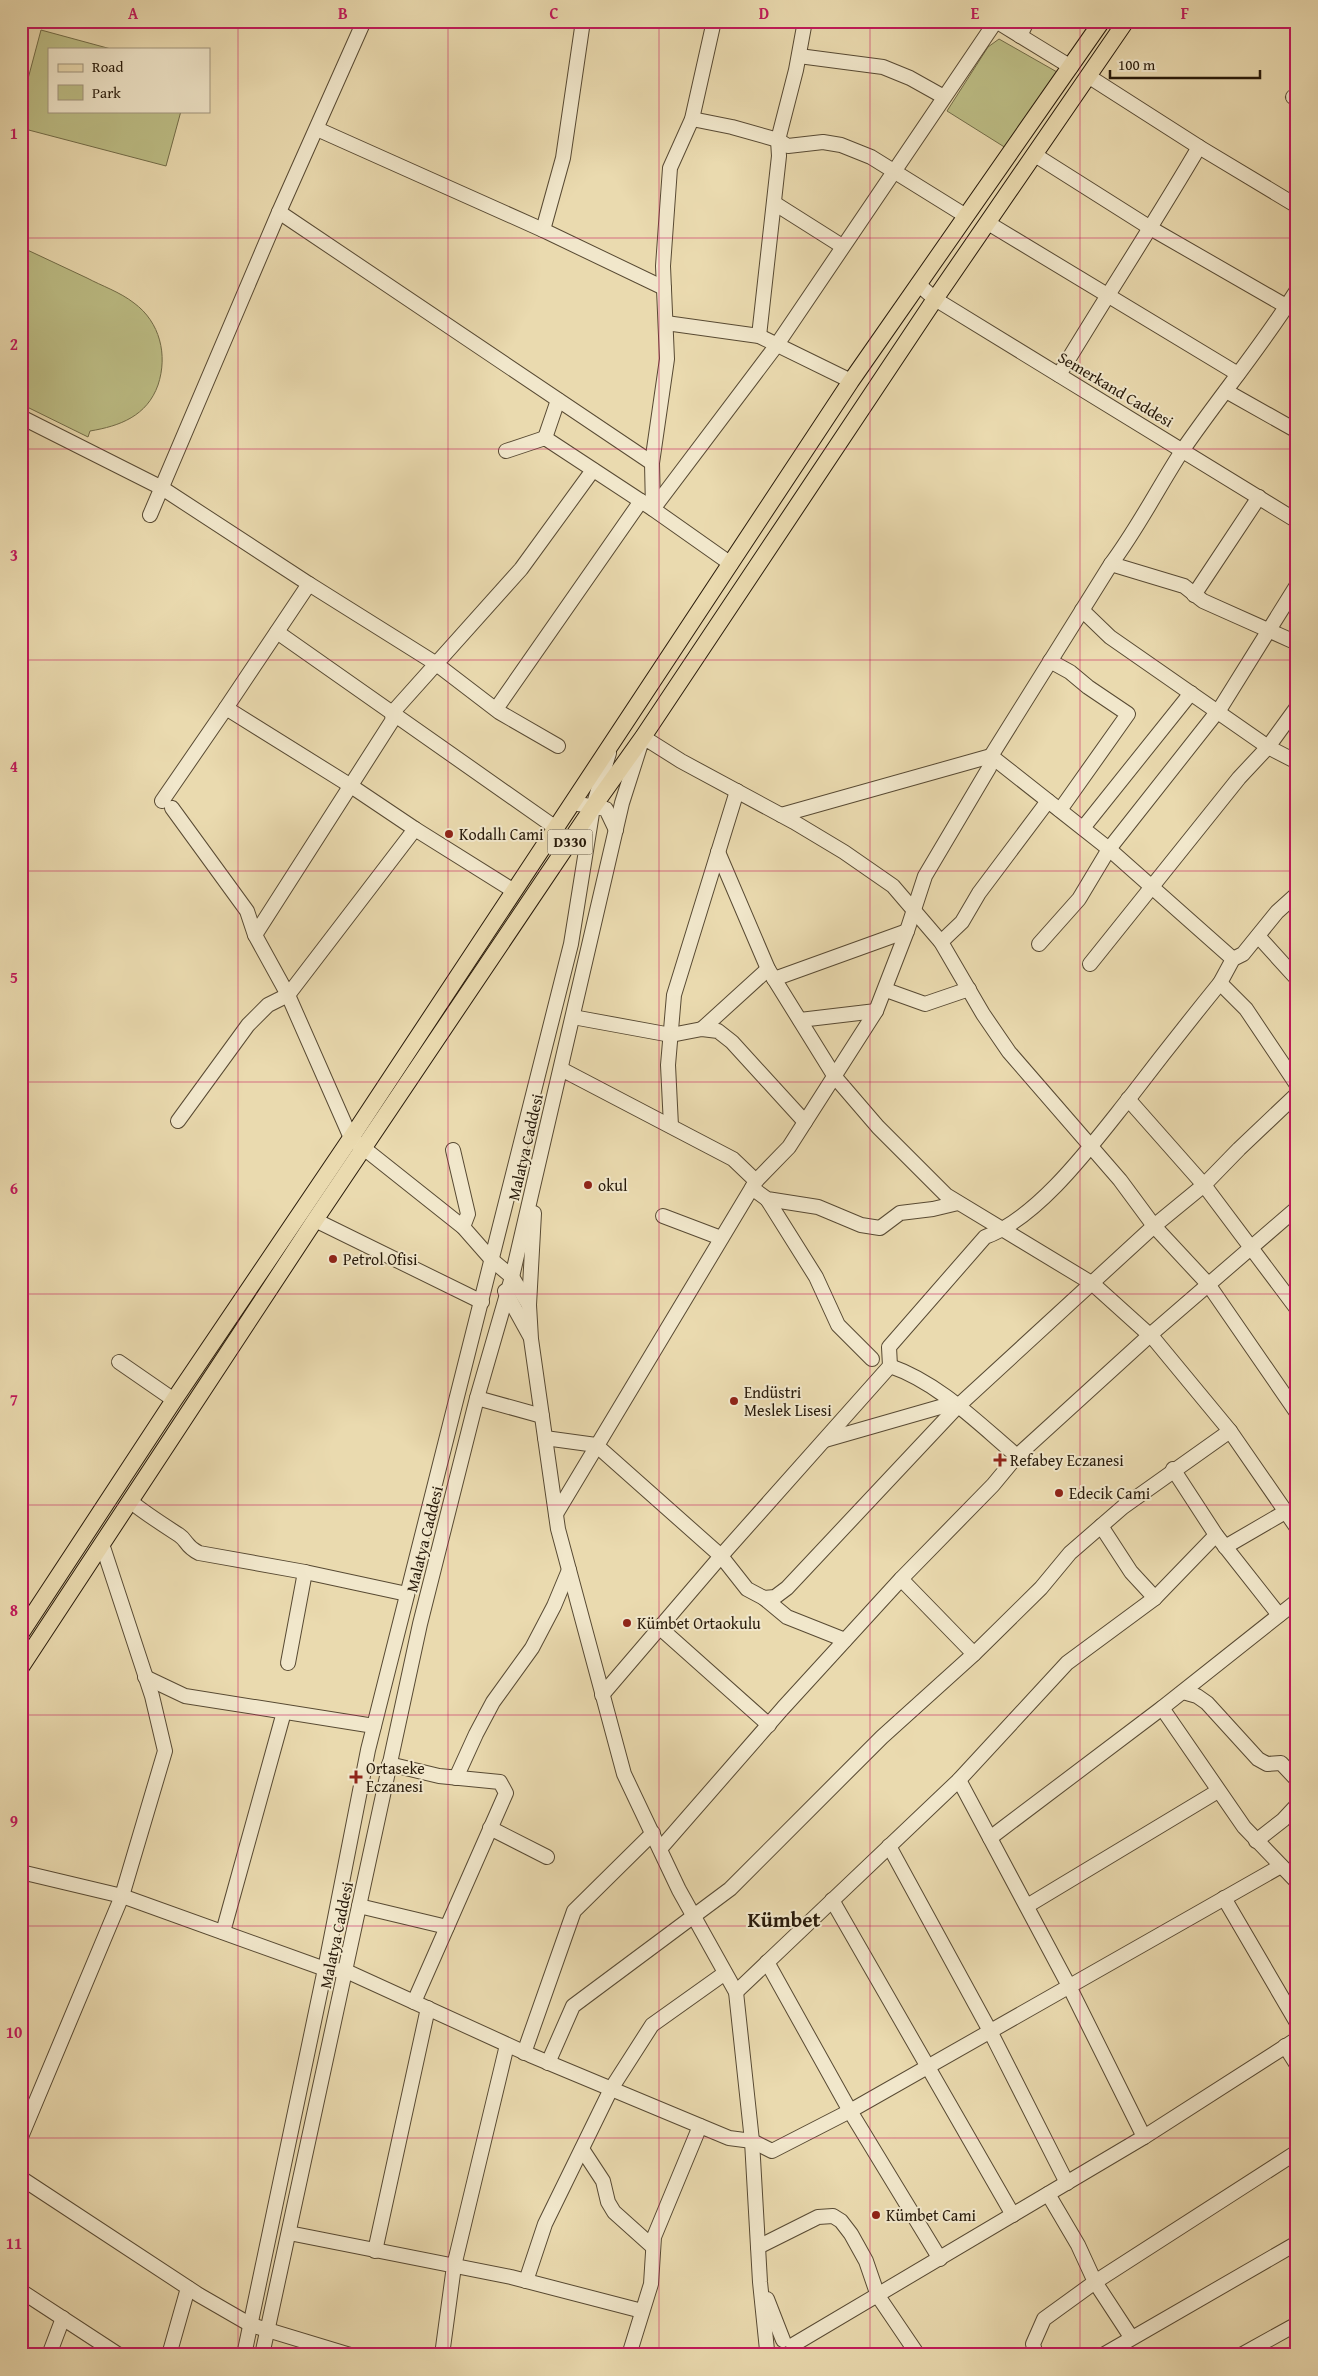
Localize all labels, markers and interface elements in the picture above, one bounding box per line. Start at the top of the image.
text: A [128,1,139,25]
text: B [338,1,348,25]
text: C [549,1,559,25]
text: D [759,1,769,25]
text: E [971,1,980,25]
text: F [1181,1,1189,25]
legend [48,48,210,112]
scale bar [1110,48,1260,80]
text: 100 m [1118,54,1156,75]
text: Road [92,56,123,77]
text: Park [92,82,121,103]
text: 1 [10,121,18,145]
text: 2 [10,332,18,356]
street label: Semerkand Caddesi [1054,345,1179,433]
text: 3 [10,543,18,567]
text: 4 [10,754,18,778]
place label: Kodallı Cami [459,822,544,846]
marker: Kodallı Cami [443,828,455,840]
road number: D330 [548,830,592,854]
text: 5 [10,965,18,989]
street label: Malatya Caddesi [501,1091,549,1203]
place label: okul [598,1173,628,1197]
text: 6 [10,1176,18,1200]
marker: okul [582,1179,594,1191]
place label: Petrol Ofisi [343,1247,418,1271]
marker: Petrol Ofisi [327,1253,339,1265]
place label: Endüstri Meslek Lisesi [744,1380,832,1422]
text: 7 [10,1387,18,1411]
marker: Endüstri Meslek Lisesi [728,1395,740,1407]
place label: Refabey Eczanesi [1010,1448,1124,1472]
marker: Refabey Eczanesi [994,1454,1006,1466]
place label: Edecik Cami [1069,1481,1151,1505]
street label: Malatya Caddesi [399,1483,449,1595]
marker: Edecik Cami [1053,1487,1065,1499]
text: 8 [10,1598,18,1622]
place label: Kümbet Ortaokulu [637,1611,761,1635]
marker: Kümbet Ortaokulu [621,1617,633,1629]
place label: Ortaseke Eczanesi [366,1756,425,1798]
marker: Ortaseke Eczanesi [350,1771,362,1783]
text: 9 [10,1809,18,1833]
street label: Malatya Caddesi [313,1879,359,1991]
district label: Kümbet [747,1904,821,1935]
text: 10 [6,2020,22,2044]
place label: Kümbet Cami [886,2203,976,2227]
marker: Kümbet Cami [870,2209,882,2221]
text: 11 [6,2231,22,2255]

